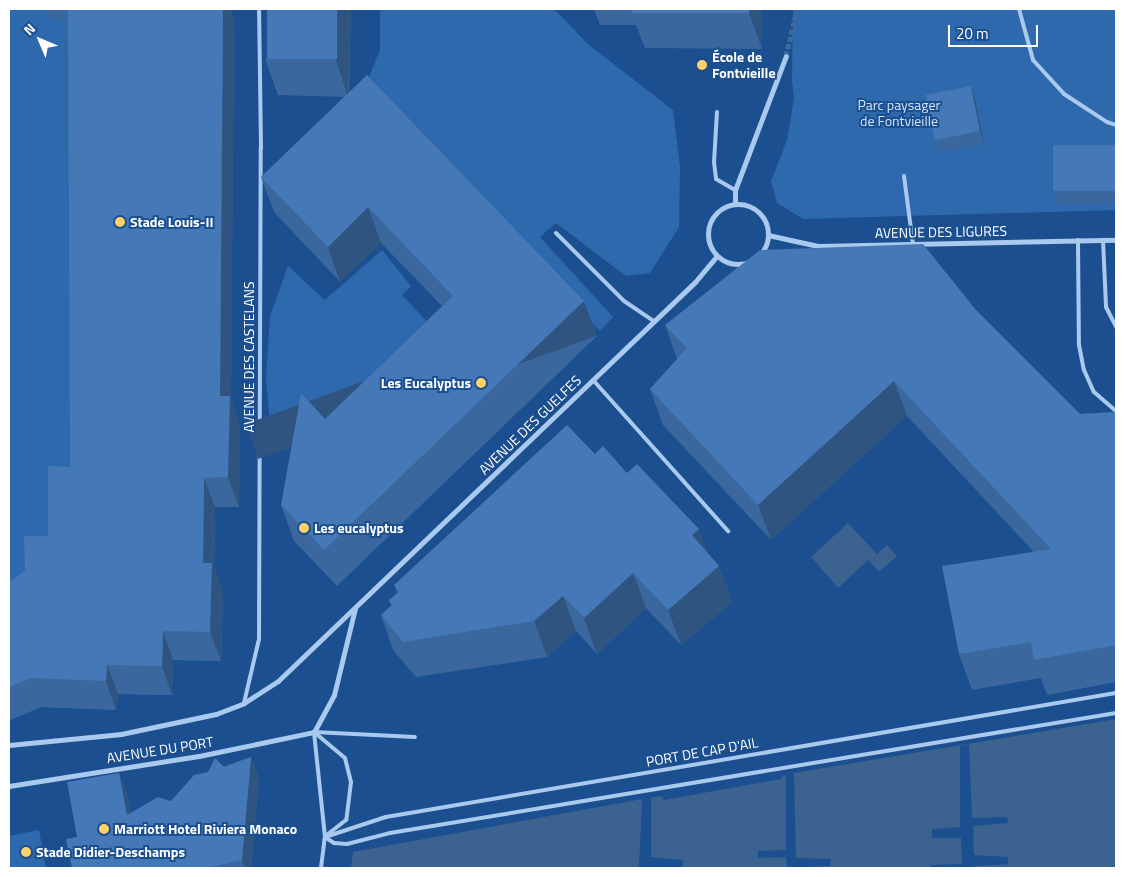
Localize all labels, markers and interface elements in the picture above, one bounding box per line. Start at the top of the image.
north arrow [15,15,65,65]
scale bar [950,15,1040,47]
text: N [18,18,40,40]
text: 20 m [956,22,989,45]
place label: École de Fontvieille [712,49,776,82]
marker: École de Fontvieille [696,59,708,71]
park label: Parc paysager de Fontvieille [858,97,940,130]
place label: Stade Louis-II [130,214,213,230]
marker: Stade Louis-II [114,216,126,228]
street label: AVENUE DES LIGURES [875,222,1007,242]
street label: AVENUE DES CASTELANS [241,281,257,433]
street label: AVENUE DES GUELFES [476,372,584,478]
place label: Les Eucalyptus [381,375,471,391]
marker: Les Eucalyptus [475,377,487,389]
place label: Les eucalyptus [314,520,404,536]
marker: Les eucalyptus [298,522,310,534]
street label: AVENUE DU PORT [106,733,214,767]
street label: PORT DE CAP D'AIL [645,734,759,770]
place label: Marriott Hotel Riviera Monaco [114,821,297,837]
marker: Marriott Hotel Riviera Monaco [98,823,110,835]
place label: Stade Didier-Deschamps [36,844,185,860]
marker: Stade Didier-Deschamps [20,846,32,858]

